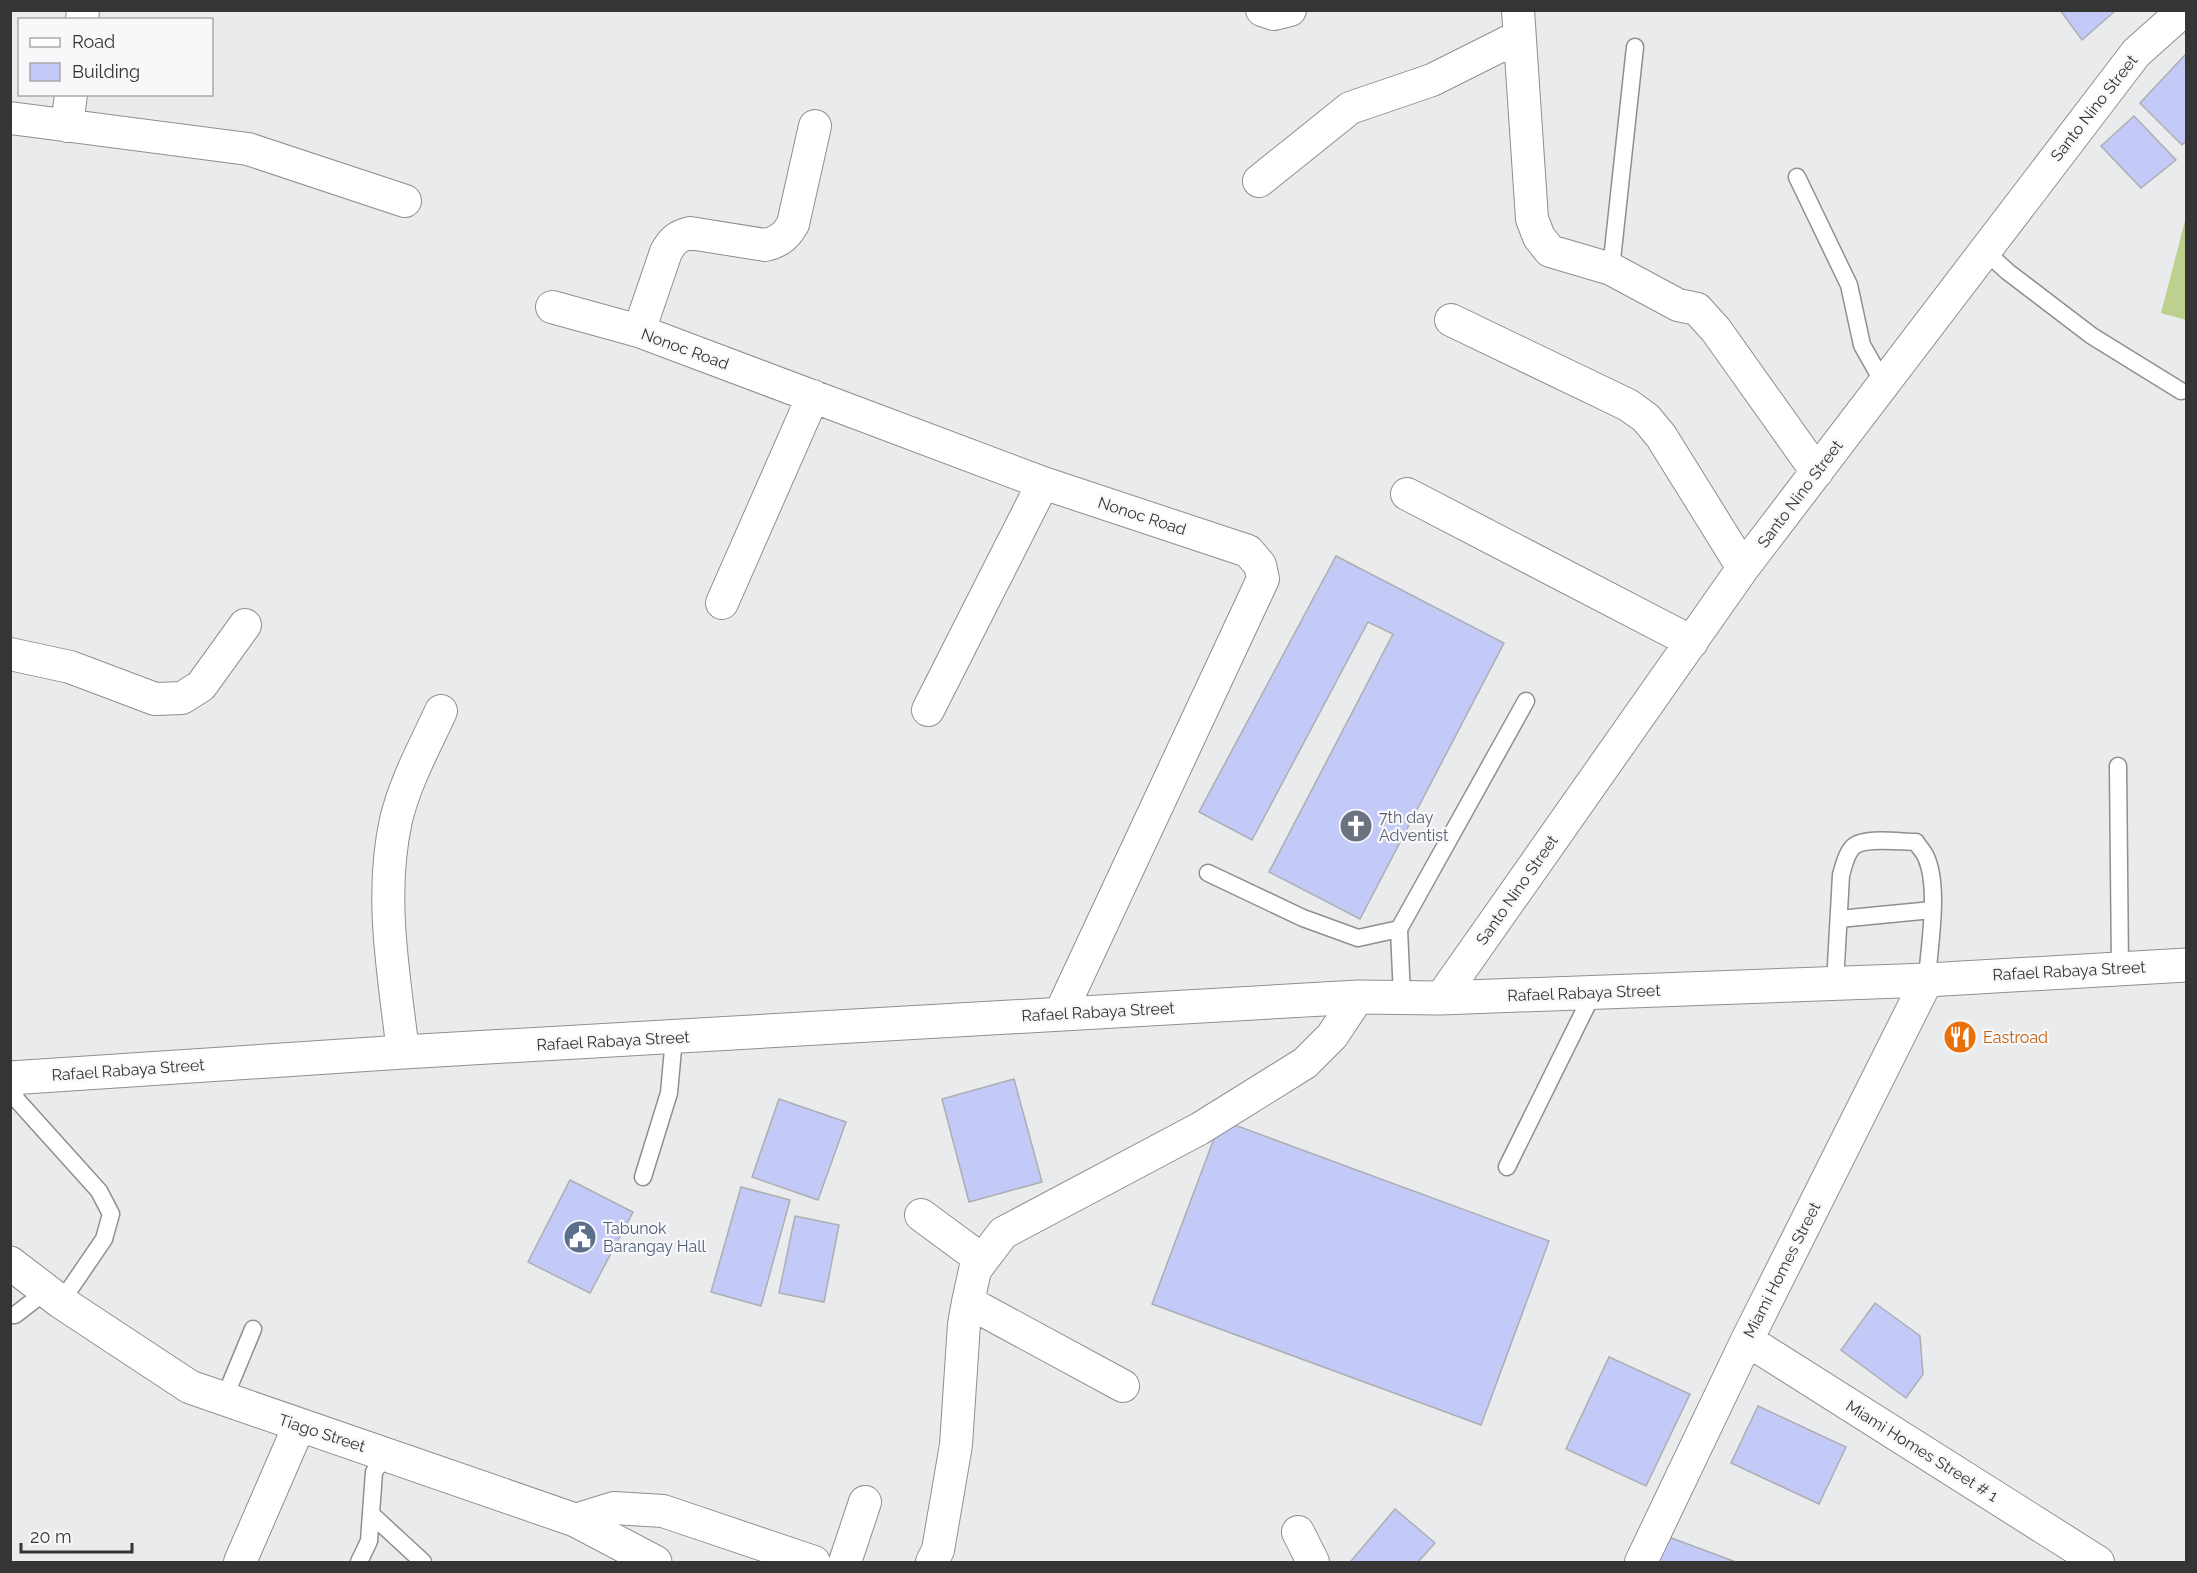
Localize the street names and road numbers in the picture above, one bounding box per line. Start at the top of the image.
street label: Santo Nino Street [2047,51,2142,165]
street label: Nonoc Road [639,324,731,374]
street label: Santo Nino Street [1753,436,1847,551]
street label: Nonoc Road [1095,493,1189,539]
street label: Santo Nino Street [1472,831,1562,949]
street label: Rafael Rabaya Street [1992,957,2147,984]
street label: Rafael Rabaya Street [1507,981,1662,1005]
street label: Rafael Rabaya Street [1021,998,1176,1025]
street label: Rafael Rabaya Street [536,1027,691,1054]
street label: Rafael Rabaya Street [51,1055,206,1085]
street label: Miami Homes Street [1739,1198,1825,1341]
street label: Miami Homes Street # 1 [1842,1396,2002,1506]
street label: Tiago Street [276,1410,368,1456]

